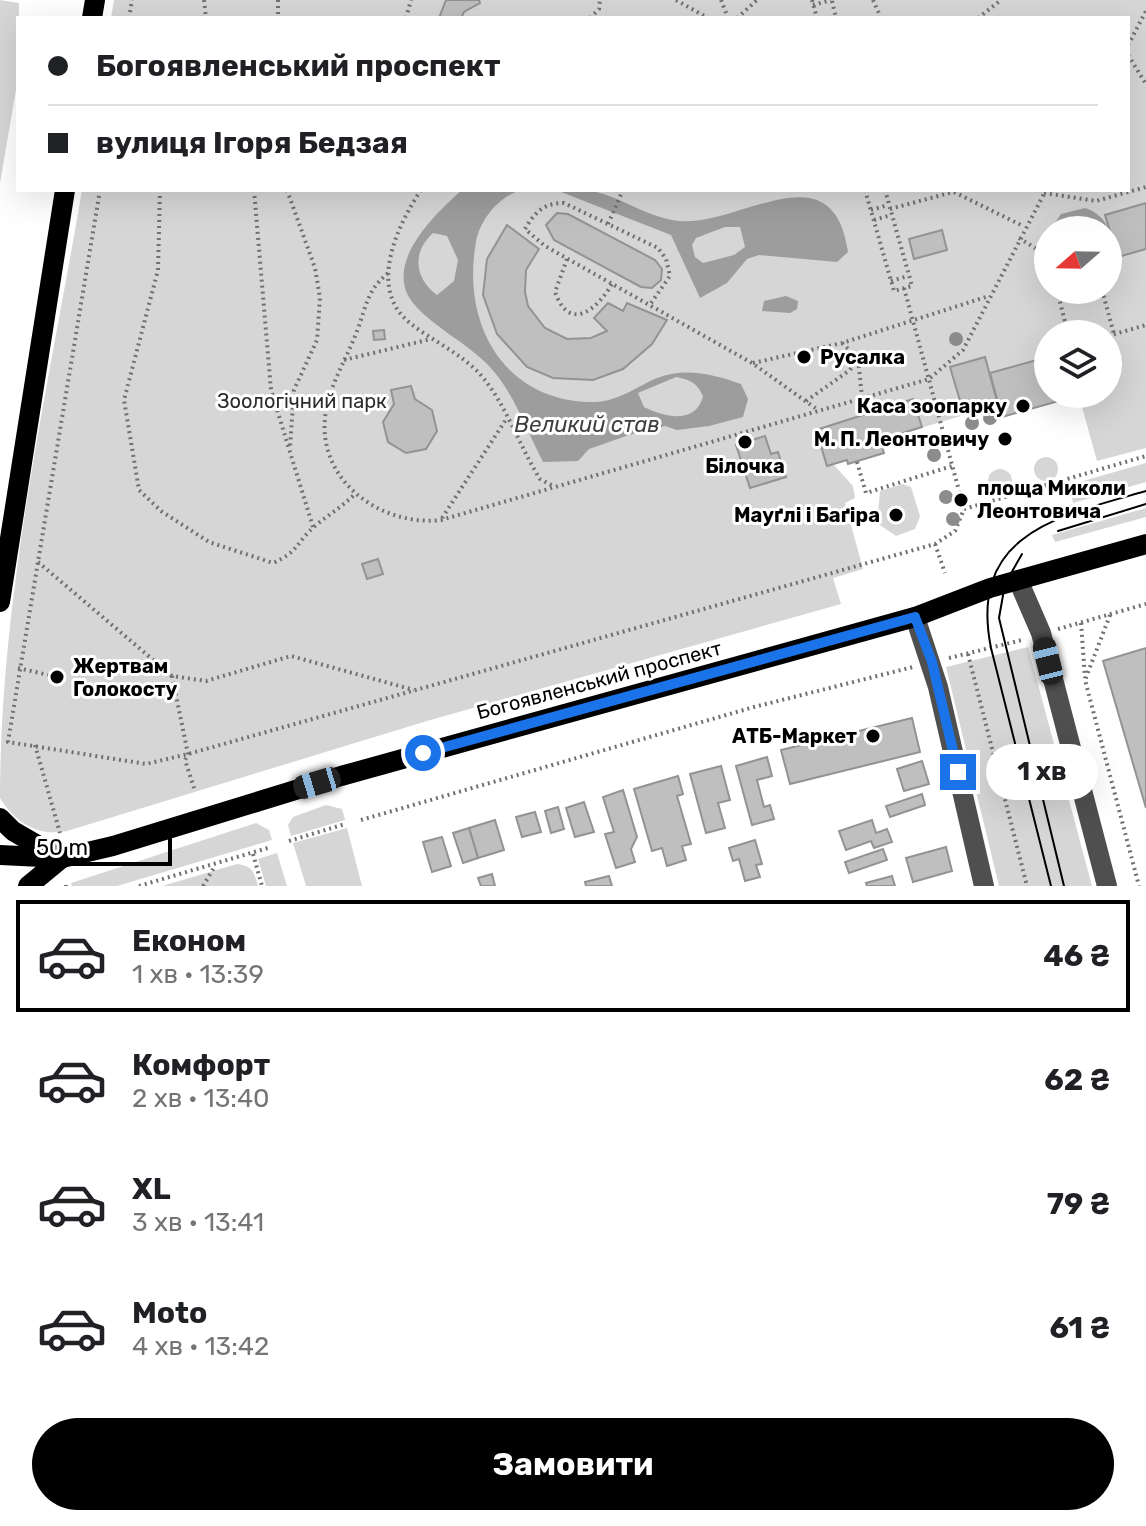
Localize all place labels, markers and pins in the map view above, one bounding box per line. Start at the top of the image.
place label: Русалка [820,345,905,369]
marker: Русалка [795,348,813,366]
place label: Каса зоопарку [857,394,1007,418]
marker: Каса зоопарку [1014,397,1032,415]
place label: М. П. Леонтовичу [814,427,989,451]
marker: М. П. Леонтовичу [996,430,1014,448]
marker: Білочка [736,433,754,451]
place label: Білочка [705,454,785,478]
place label: площа Миколи Леонтовича [977,476,1126,523]
marker: площа Миколи Леонтовича [952,491,970,509]
place label: Мауґлі і Баґіра [734,503,880,527]
marker: Мауґлі і Баґіра [887,506,905,524]
place label: Жертвам Голокосту [73,654,178,701]
marker: Жертвам Голокосту [48,668,66,686]
place label: АТБ-Маркет [732,724,857,748]
marker: АТБ-Маркет [864,727,882,745]

